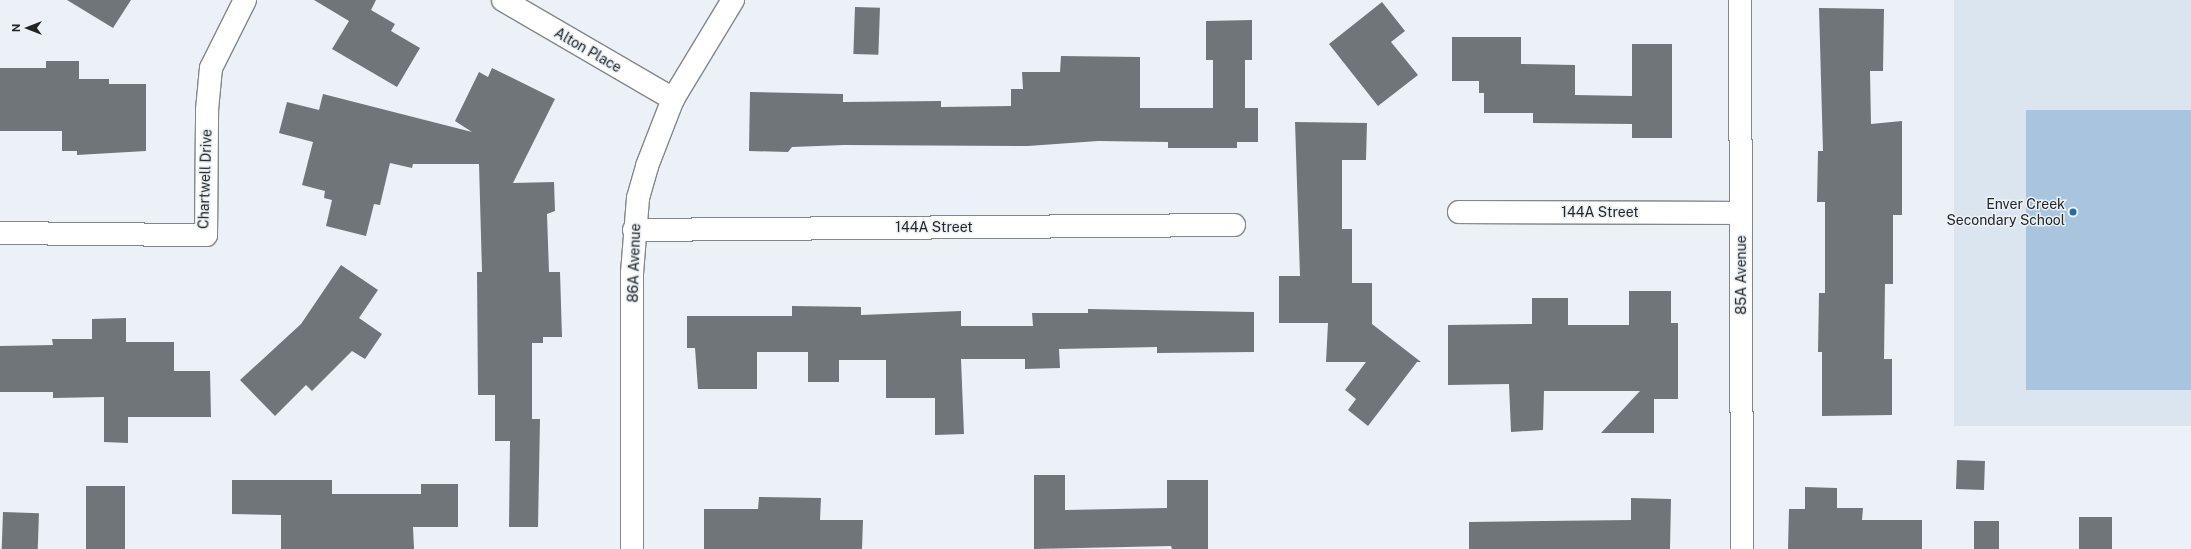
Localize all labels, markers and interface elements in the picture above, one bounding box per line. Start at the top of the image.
north arrow [8,8,48,48]
text: N [10,24,22,32]
street label: Alton Place [551,24,625,76]
street label: Chartwell Drive [195,129,215,229]
place label: Enver Creek Secondary School [1946,196,2065,228]
street label: 144A Street [1561,204,1639,220]
marker: Enver Creek Secondary School [2068,207,2078,217]
street label: 144A Street [895,219,973,235]
street label: 86A Avenue [624,223,644,303]
street label: 85A Avenue [1733,235,1749,315]

